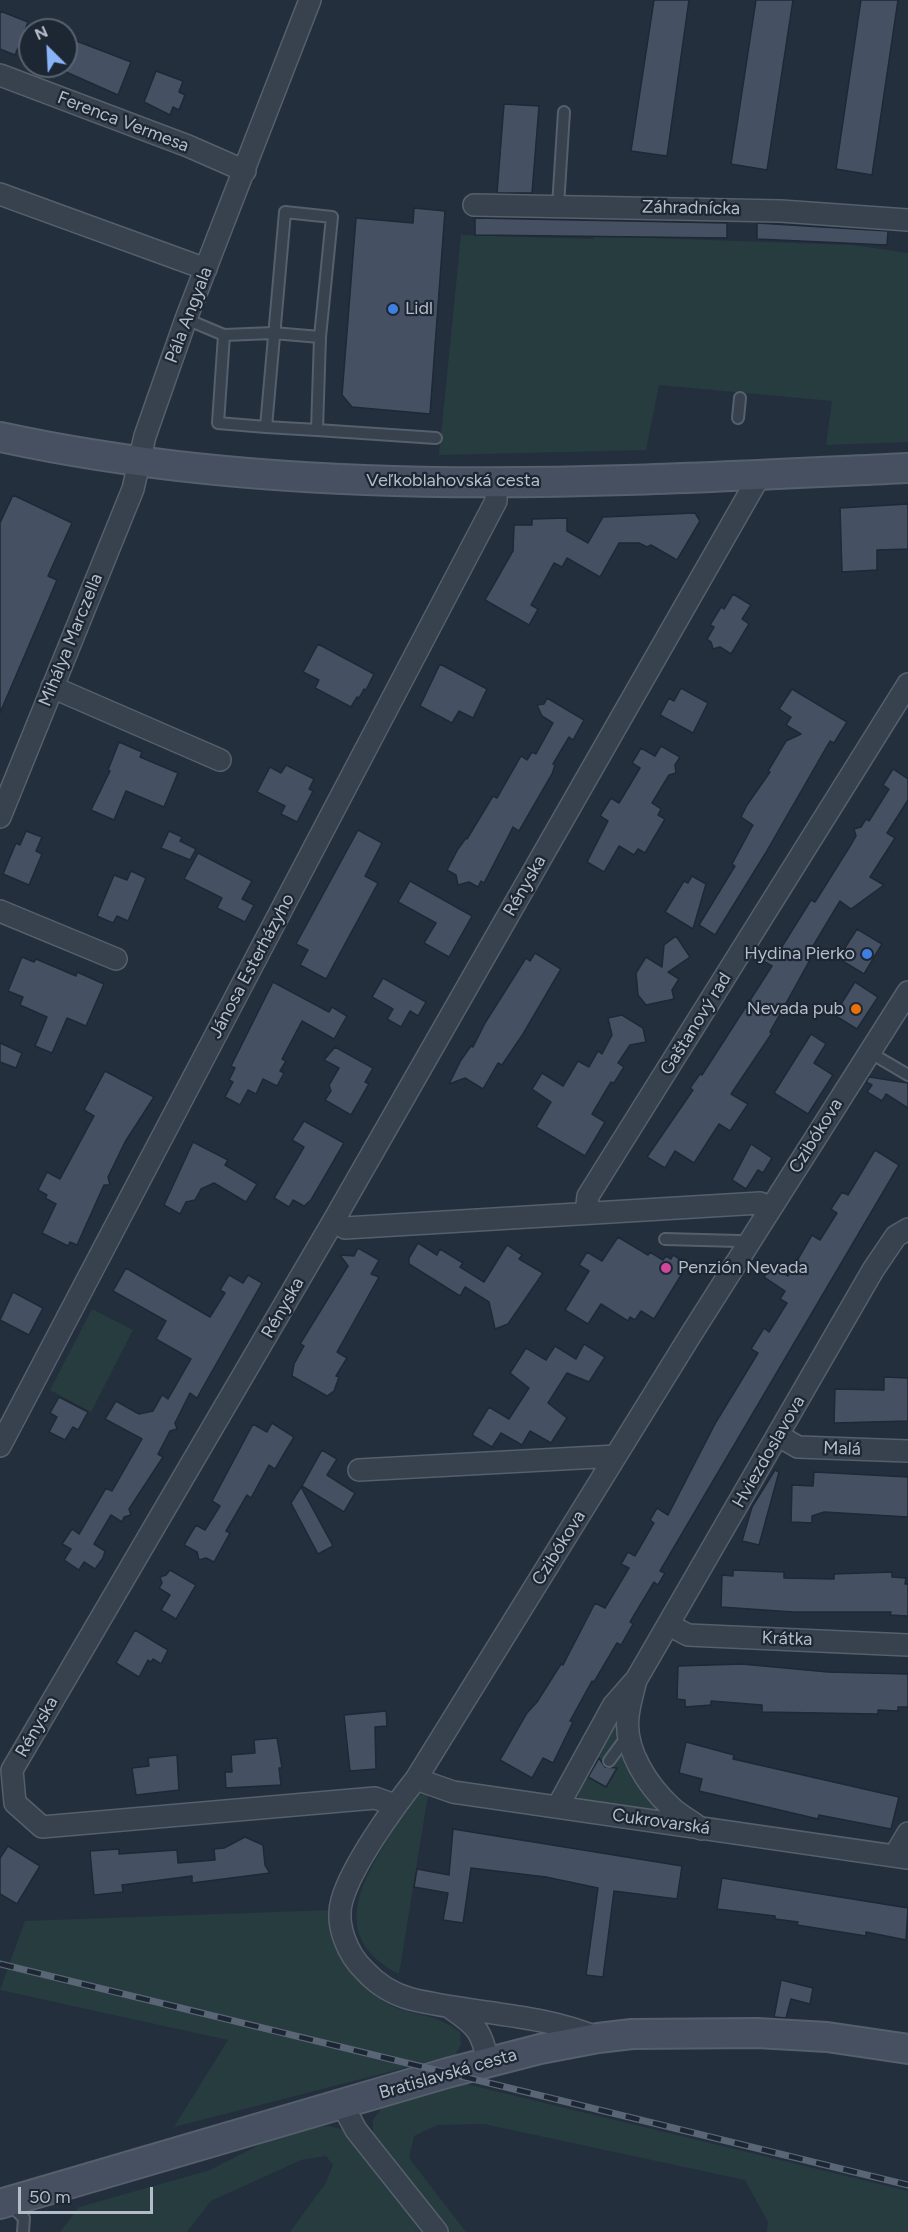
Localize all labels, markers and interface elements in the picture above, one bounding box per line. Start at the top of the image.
north arrow [18,18,78,78]
text: N [32,22,51,44]
street label: Ferenca Vermesa [54,87,192,157]
street label: Záhradnícka [642,196,740,220]
street label: Pála Angyala [161,264,217,366]
place label: Lidl [405,298,433,320]
marker: Lidl [386,302,400,316]
street label: Veľkoblahovská cesta [366,470,540,492]
street label: Mihálya Marczella [34,570,108,710]
street label: Rényska [499,852,551,920]
street label: Jánosa Esterházyho [205,890,299,1042]
place label: Hydina Pierko [744,943,855,965]
marker: Hydina Pierko [860,947,874,961]
street label: Gaštanový rad [656,969,736,1079]
place label: Nevada pub [747,998,844,1020]
marker: Nevada pub [849,1002,863,1016]
street label: Czibókova [785,1095,847,1177]
place label: Penzión Nevada [678,1257,808,1279]
marker: Penzión Nevada [659,1261,673,1275]
street label: Rényska [257,1274,309,1342]
street label: Hviezdoslavova [728,1392,810,1512]
street label: Malá [823,1438,861,1460]
street label: Czibókova [528,1507,590,1589]
street label: Krátka [761,1627,813,1651]
street label: Rényska [11,1693,63,1761]
street label: Cukrovarská [611,1804,711,1840]
street label: Bratislavská cesta [377,2044,519,2104]
scale bar [21,2175,156,2213]
text: 50 m [29,2186,71,2208]

